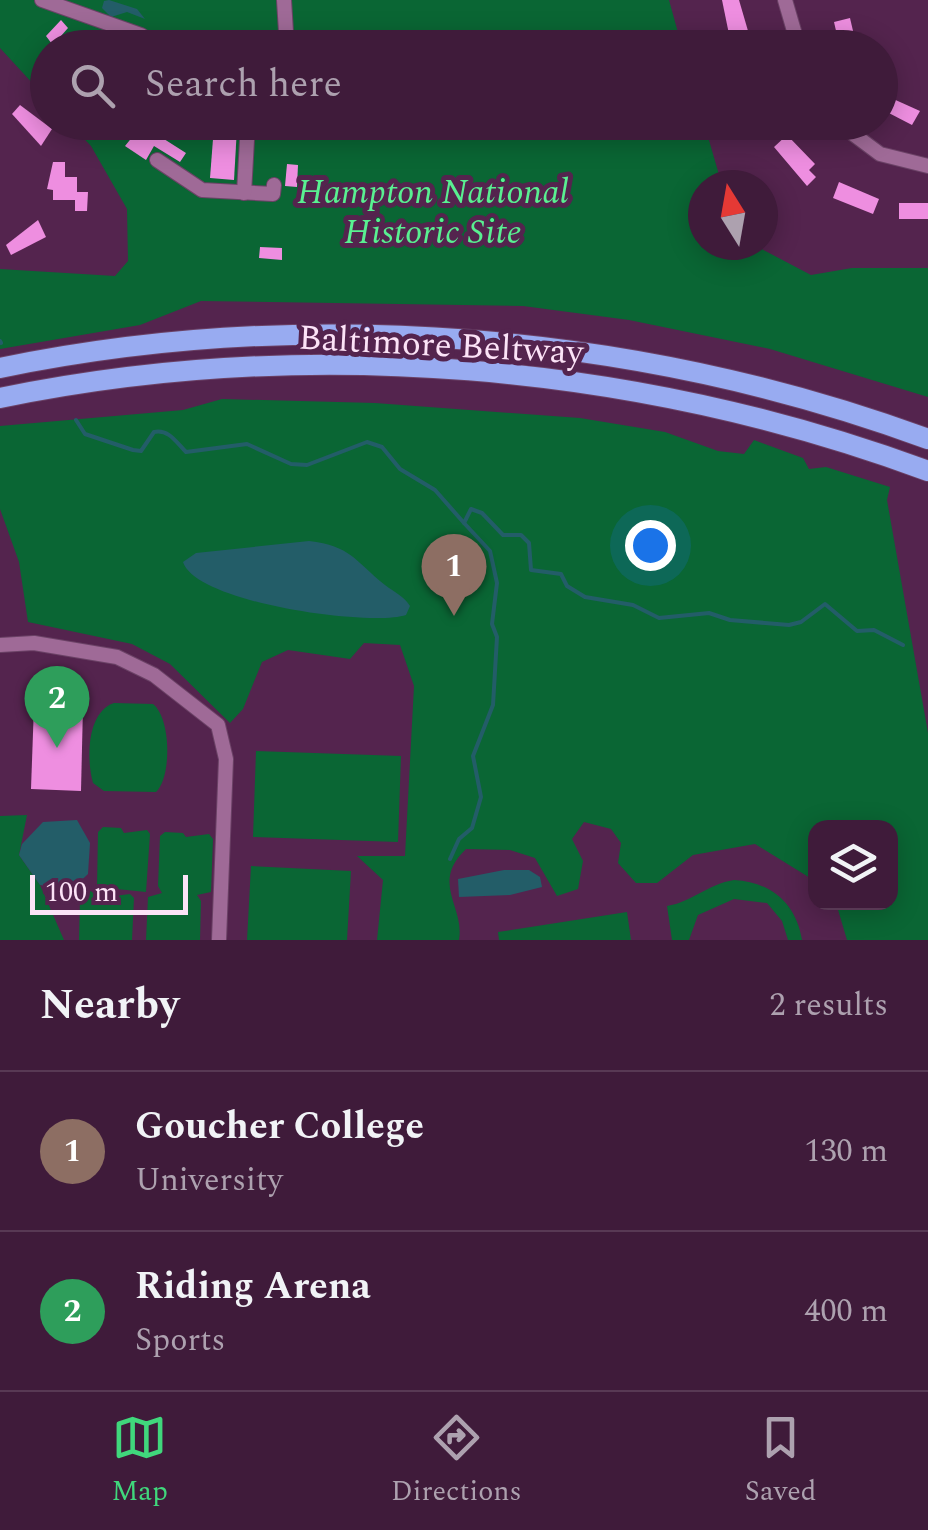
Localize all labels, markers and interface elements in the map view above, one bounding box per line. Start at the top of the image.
search box [30,30,898,140]
text: Search here [145,56,342,114]
icon: search [65,58,120,113]
park label: Hampton National Historic Site [297,166,569,259]
north arrow [688,170,778,260]
street label: Baltimore Beltway [297,312,586,379]
your location [625,520,676,571]
pin: 1 [422,534,486,616]
pin: 2 [24,666,90,748]
map controls [808,820,898,910]
button: layers [808,820,898,910]
scale bar [30,870,188,914]
text: 100 m [45,871,118,914]
text: Nearby [40,974,179,1037]
text: 2 results [769,981,888,1030]
text: Goucher College [135,1098,424,1156]
text: 1 [64,1127,81,1176]
text: 130 m [804,1127,888,1176]
text: University [135,1156,283,1205]
text: Riding Arena [135,1258,371,1316]
text: 2 [64,1287,81,1336]
text: 400 m [804,1287,888,1336]
text: Sports [135,1316,225,1365]
tab: Map [112,1410,168,1513]
tab: Directions [391,1410,522,1513]
tab: Saved [745,1410,816,1513]

